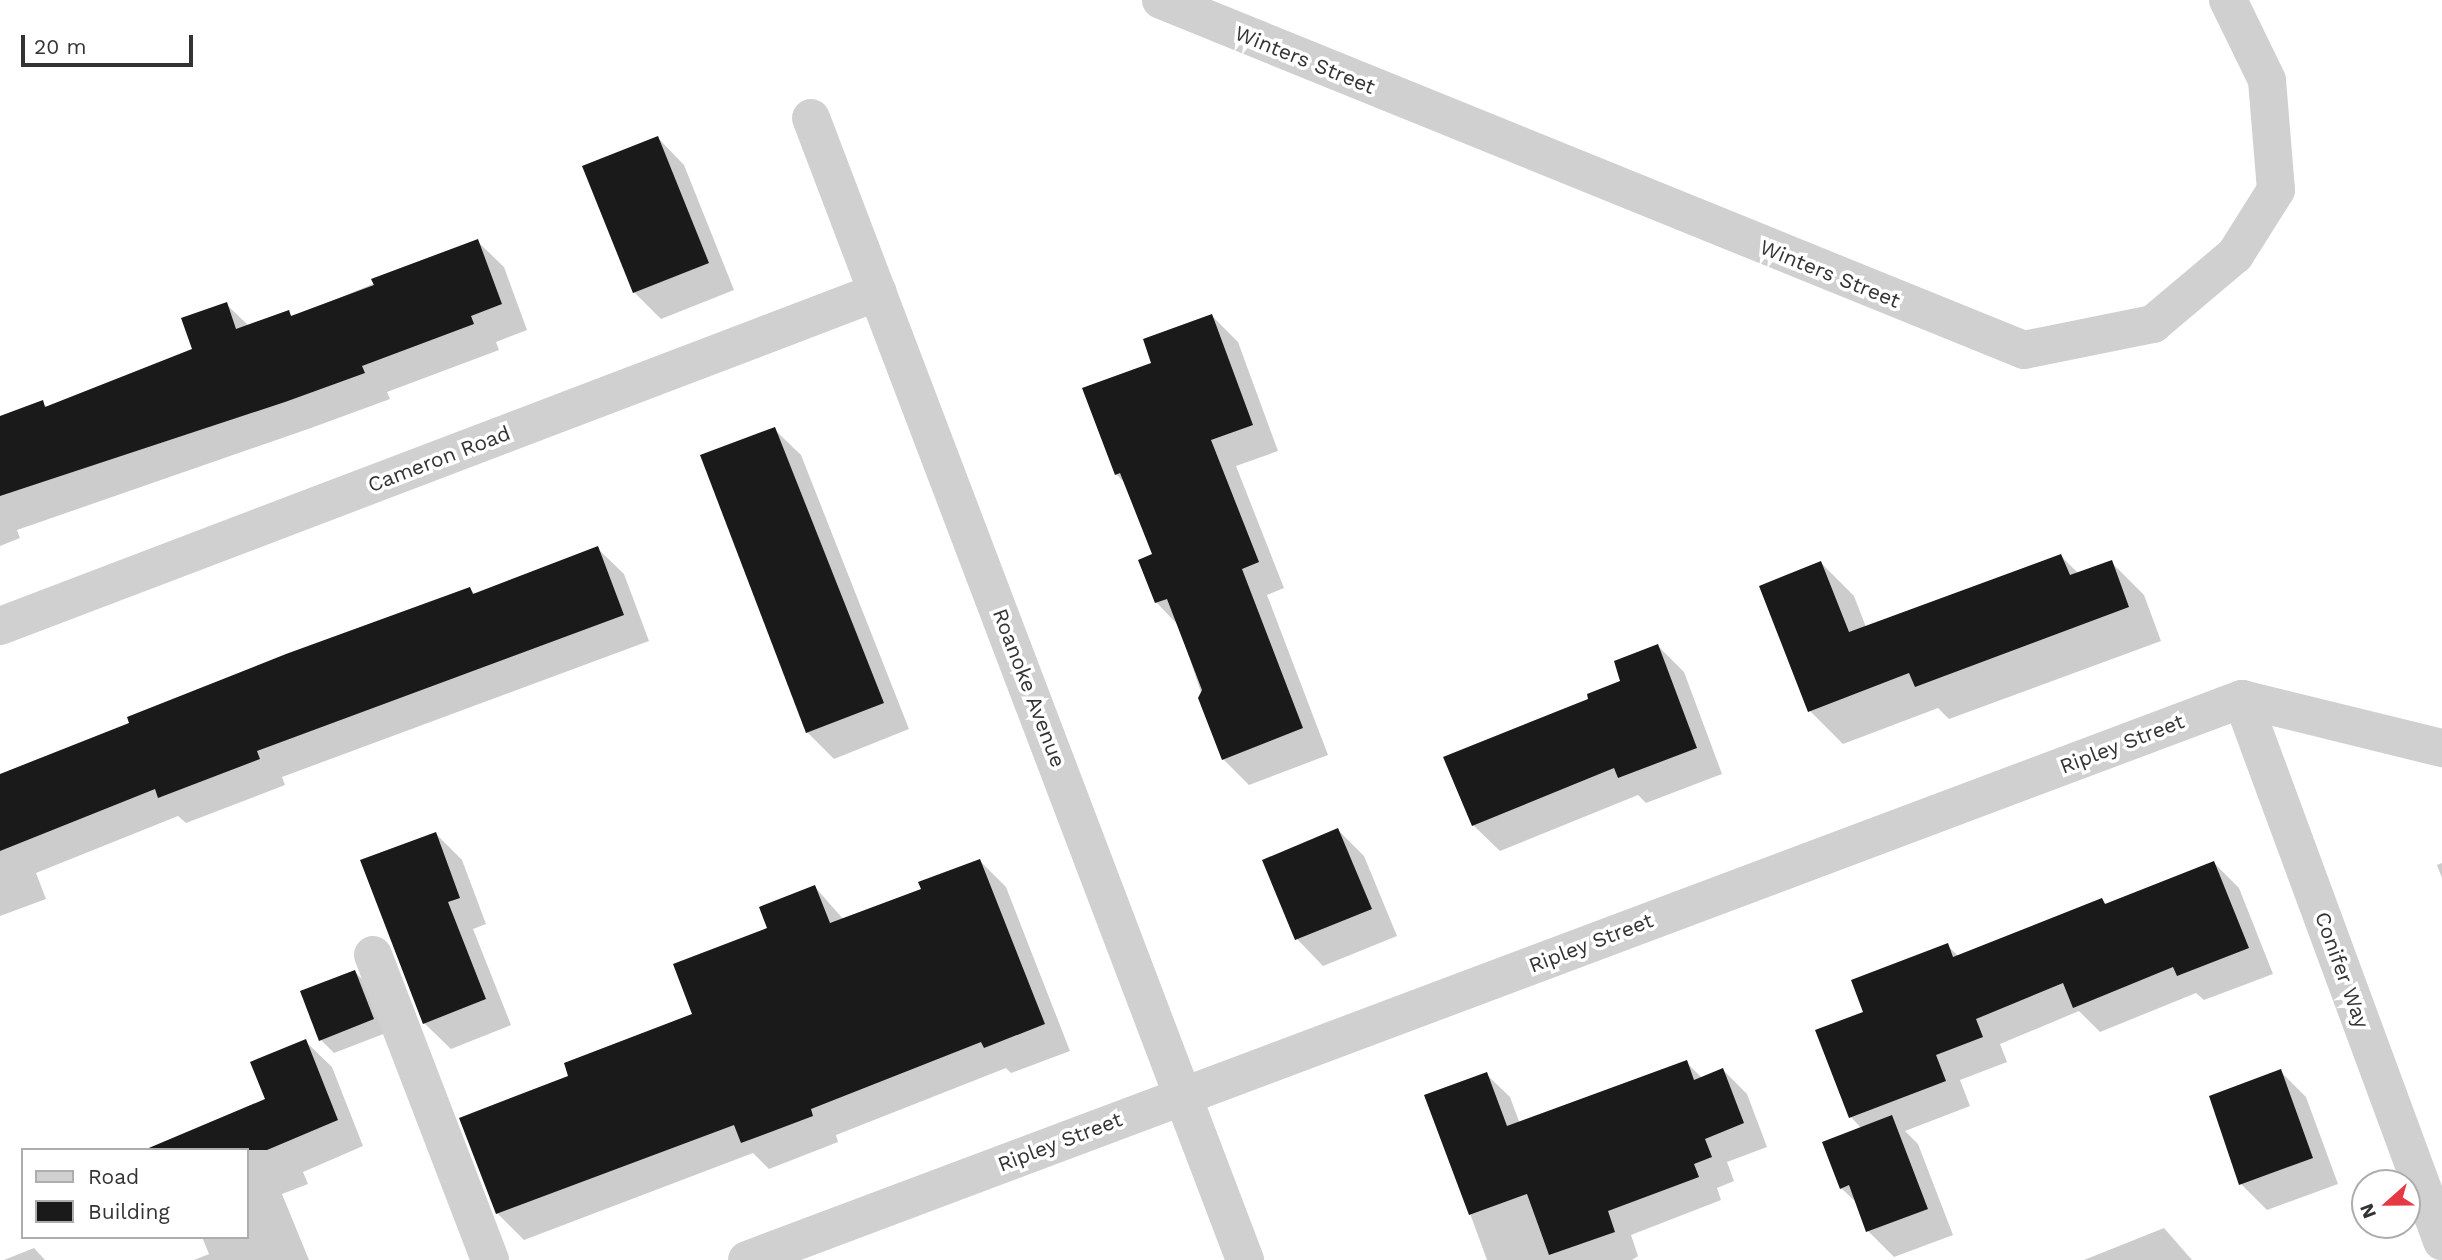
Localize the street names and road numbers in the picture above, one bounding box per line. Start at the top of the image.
street label: Winters Street [1231,20,1379,100]
street label: Winters Street [1756,234,1904,314]
street label: Cameron Road [364,420,514,498]
street label: Roanoke Avenue [987,605,1071,771]
street label: Ripley Street [2056,709,2188,779]
street label: Ripley Street [1525,908,1657,978]
street label: Conifer Way [2309,908,2375,1032]
street label: Ripley Street [994,1107,1126,1177]

